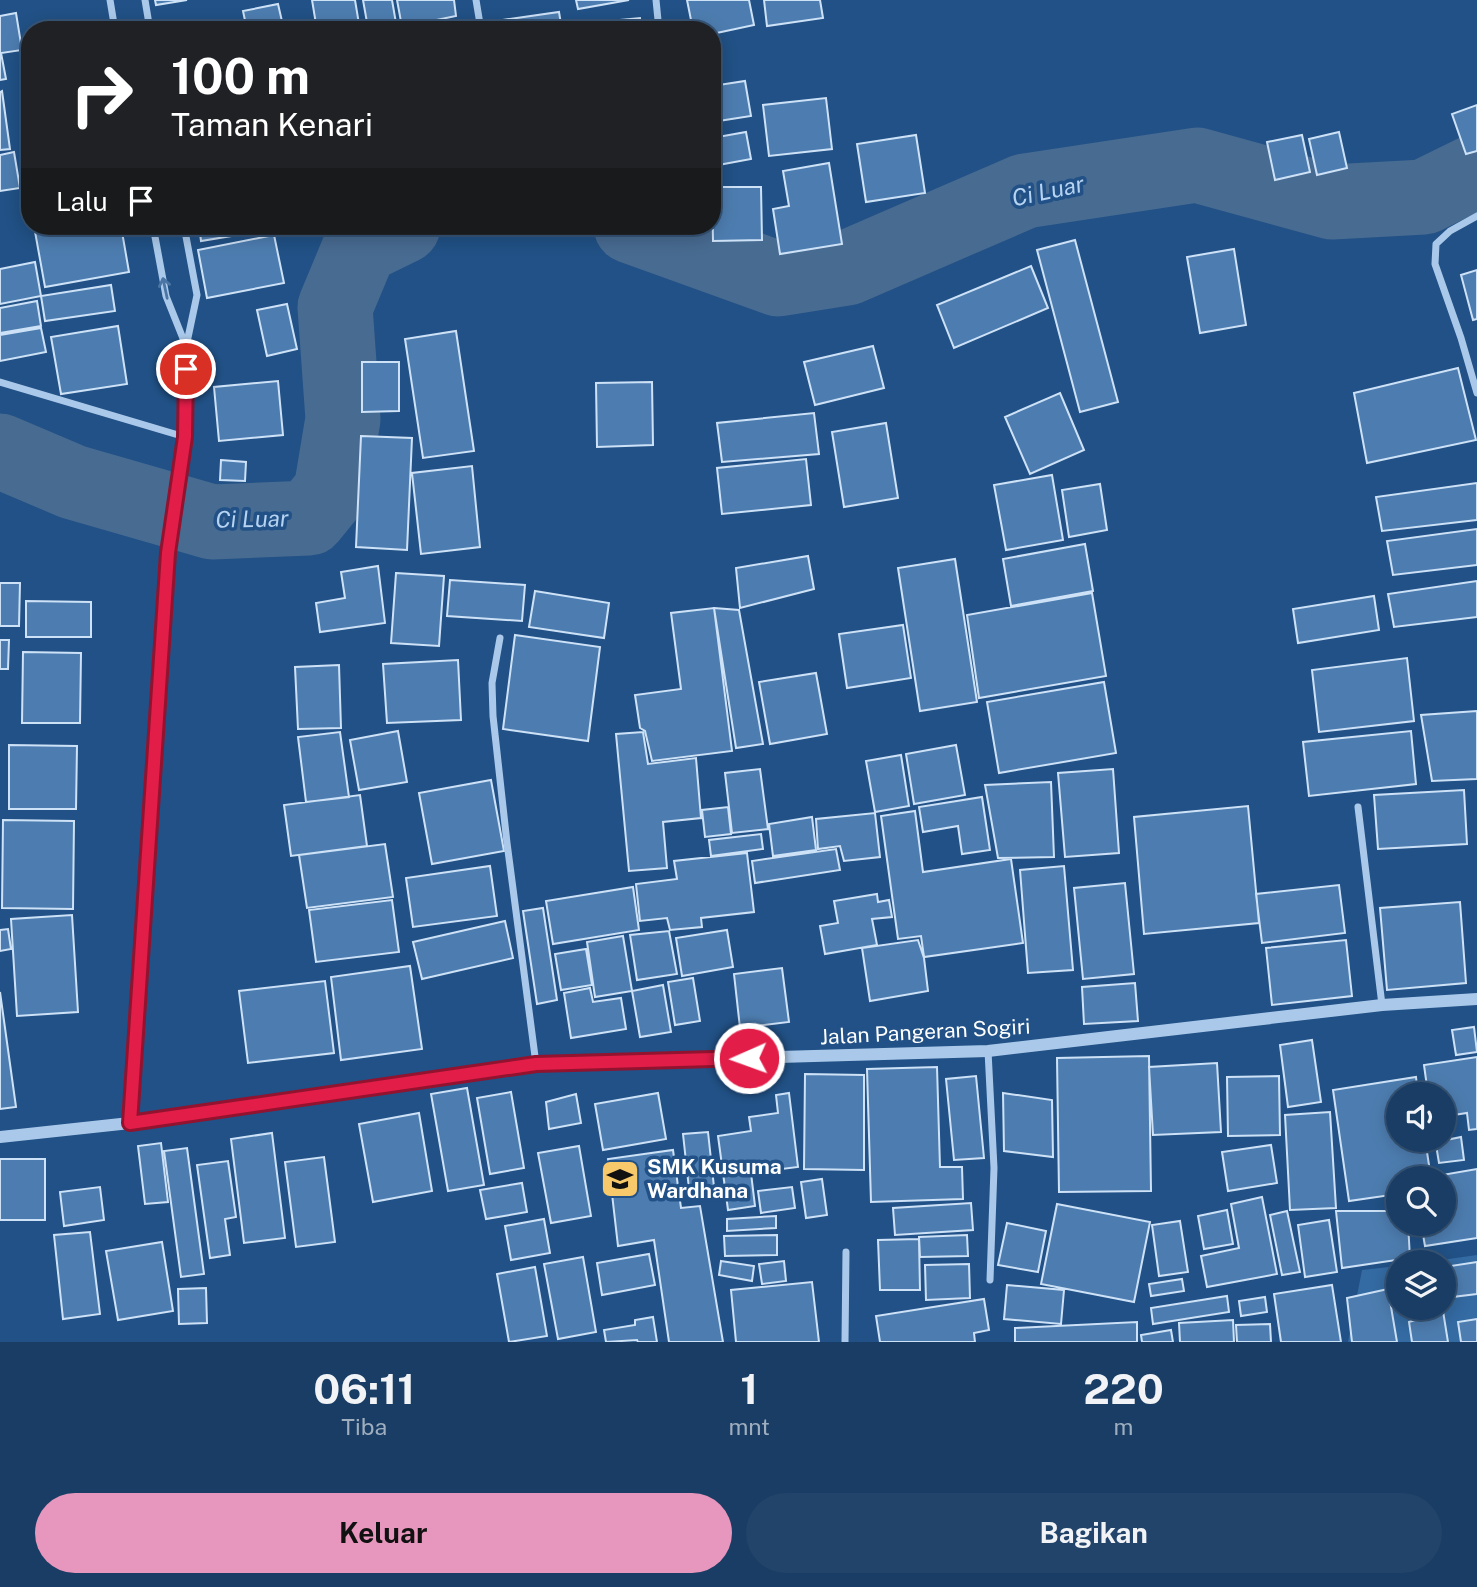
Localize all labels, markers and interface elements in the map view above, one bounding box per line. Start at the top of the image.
text: 100 m [171,47,310,105]
icon: right [56,49,147,140]
text: Taman Kenari [171,106,373,143]
water label: Ci Luar [1009,170,1087,211]
icon: arrive [122,182,160,220]
text: Lalu [56,186,108,217]
one-way arrow [157,277,171,300]
pin [156,339,216,399]
icon: arrive [167,350,205,388]
water label: Ci Luar [215,504,289,533]
street label: Jalan Pangeran Sogiri [819,1014,1031,1049]
position arrow [712,1021,786,1095]
map controls [1386,1082,1456,1320]
button: sound [1386,1082,1456,1152]
place label: SMK Kusuma Wardhana [647,1154,782,1203]
school or university icon: SMK Kusuma Wardhana [599,1158,641,1200]
button: search [1386,1166,1456,1236]
button: layers [1386,1250,1456,1320]
text: 06:11 [313,1364,415,1413]
text: 1 [740,1364,758,1413]
text: 220 [1083,1364,1164,1413]
text: Tiba [341,1413,387,1440]
text: mnt [728,1413,770,1440]
text: m [1114,1413,1133,1440]
button: Keluar [35,1493,732,1573]
button: Bagikan [746,1493,1442,1573]

